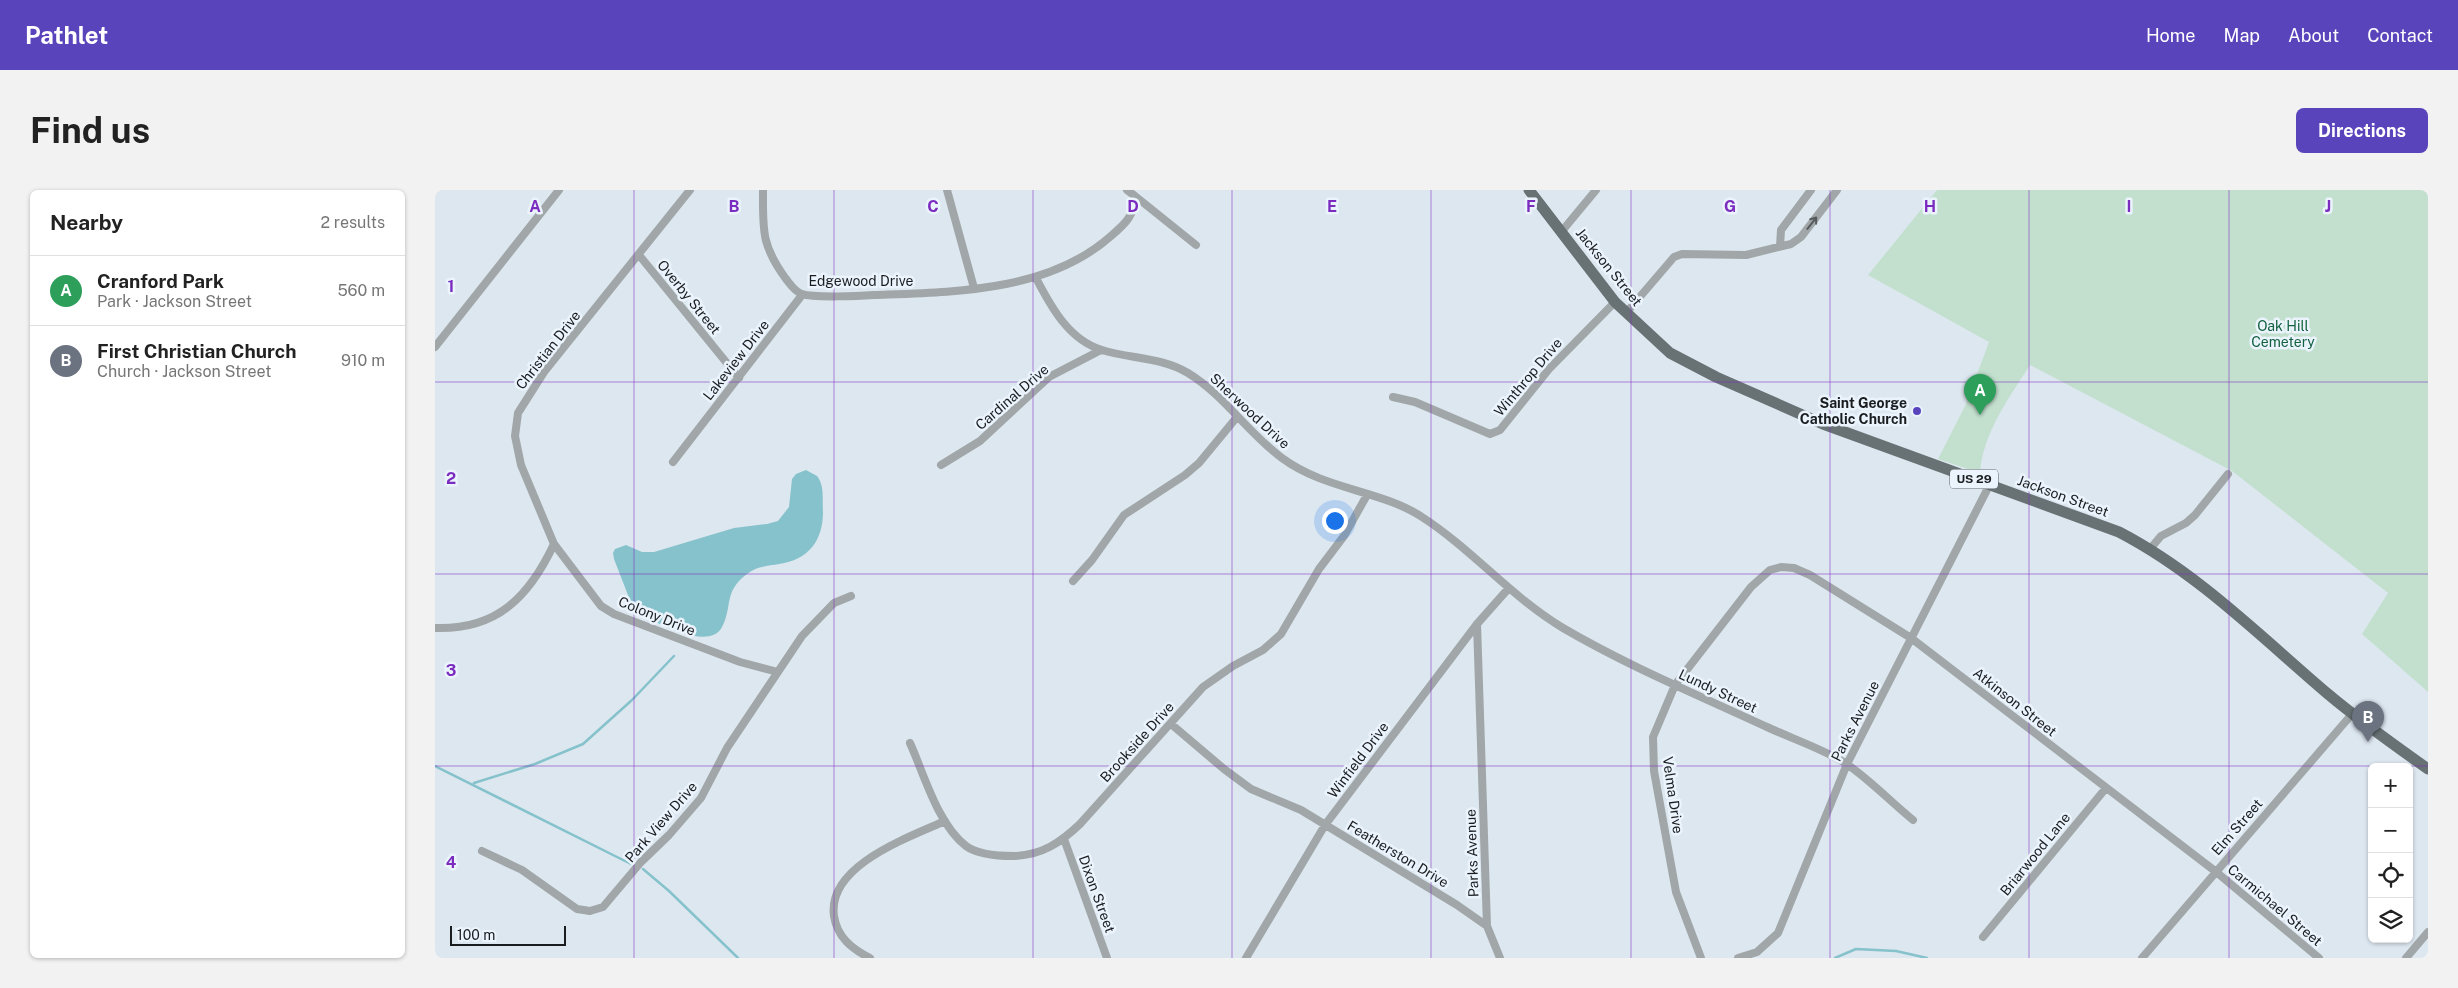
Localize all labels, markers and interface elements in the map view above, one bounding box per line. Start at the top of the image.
text: Pathlet [25,21,108,49]
text: Home [2146,25,2196,46]
text: Map [2224,25,2260,46]
text: About [2288,25,2339,46]
text: Contact [2367,25,2433,46]
button: Directions [2296,108,2428,153]
text: Find us [30,110,150,151]
text: A [529,197,541,216]
text: B [729,197,740,216]
text: C [927,197,939,216]
text: D [1127,197,1139,216]
text: E [1327,197,1337,216]
text: F [1526,197,1536,216]
text: G [1724,197,1736,216]
text: H [1924,197,1936,216]
text: I [2127,197,2131,216]
text: J [2325,197,2331,216]
text: Nearby [50,210,123,235]
text: 2 results [320,213,385,232]
one-way arrow [1806,216,1817,229]
street label: Jackson Street [1573,225,1645,309]
street label: Overby Street [654,257,724,337]
text: Cranford Park [97,270,224,292]
street label: Edgewood Drive [808,273,914,289]
text: 1 [448,277,454,296]
text: A [60,281,72,300]
text: 560 m [337,281,385,300]
text: Park · Jackson Street [97,292,252,311]
street label: Christian Drive [512,308,584,392]
street label: Lakeview Drive [700,317,772,403]
park label: Oak Hill Cemetery [2251,318,2315,350]
street label: Winthrop Drive [1491,335,1565,419]
text: First Christian Church [97,340,296,362]
text: B [61,351,71,370]
text: 910 m [341,351,385,370]
street label: Cardinal Drive [972,361,1052,433]
text: Church · Jackson Street [97,362,271,381]
street label: Sherwood Drive [1207,370,1293,452]
pin: A [1964,374,1996,415]
place label: Saint George Catholic Church [1800,395,1907,427]
marker: Saint George Catholic Church [1911,405,1923,417]
text: 2 [446,469,456,488]
road number: US 29 [1950,470,1998,488]
street label: Jackson Street [2015,472,2111,520]
your location [1322,508,1348,534]
street label: Colony Drive [616,593,698,639]
text: 3 [446,661,456,680]
street label: Atkinson Street [1970,664,2060,740]
street label: Lundy Street [1676,666,1760,716]
street label: Parks Avenue [1828,678,1882,764]
street label: Brookside Drive [1097,699,1177,785]
pin: B [2352,701,2384,742]
street label: Winfield Drive [1324,719,1392,801]
street label: Velma Drive [1660,755,1686,835]
map controls [2368,763,2413,943]
button: + [2368,763,2413,808]
street label: Park View Drive [622,778,700,866]
street label: Elm Street [2208,796,2266,858]
button: − [2368,808,2413,853]
street label: Parks Avenue [1462,809,1482,897]
street label: Briarwood Lane [1997,809,2073,899]
street label: Featherston Drive [1344,817,1452,891]
text: 4 [446,853,457,872]
street label: Dixon Street [1076,853,1118,935]
button: locate [2368,853,2413,898]
street label: Carmichael Street [2225,861,2325,949]
button: layers [2368,898,2413,943]
scale bar [450,923,566,946]
text: 100 m [457,927,495,943]

